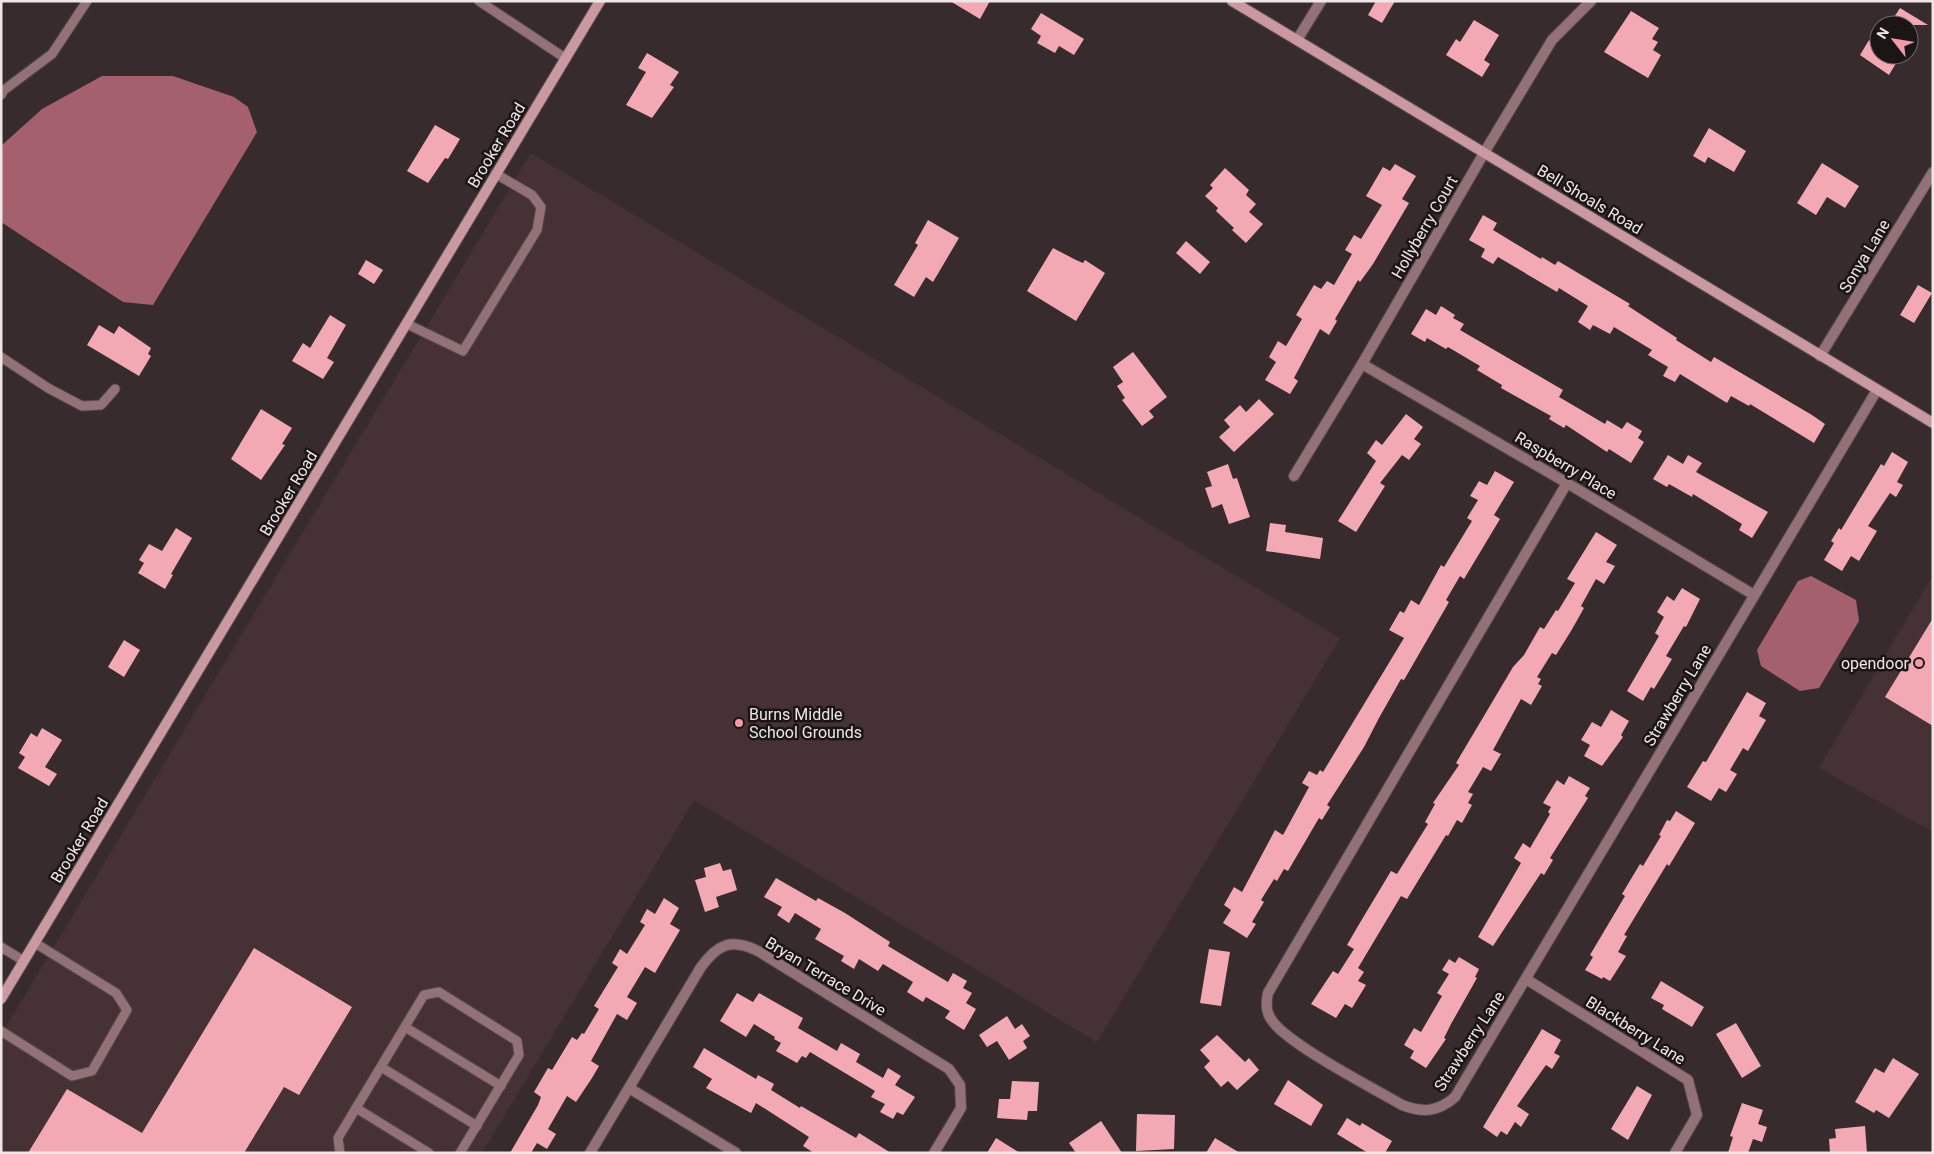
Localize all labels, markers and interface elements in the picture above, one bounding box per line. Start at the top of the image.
north arrow [1869,15,1919,65]
text: N [1873,25,1892,42]
street label: Brooker Road [464,99,529,191]
street label: Bell Shoals Road [1534,161,1646,238]
street label: Hollyberry Court [1387,173,1461,282]
street label: Sonya Lane [1835,216,1894,296]
street label: Raspberry Place [1511,428,1620,503]
street label: Brooker Road [256,447,321,539]
street label: Strawberry Lane [1640,641,1715,750]
place label: opendoor [1841,654,1910,673]
marker: opendoor [1913,657,1925,669]
place label: Burns Middle School Grounds [749,705,862,742]
marker: Burns Middle School Grounds [733,717,745,729]
street label: Brooker Road [47,794,112,886]
street label: Bryan Terrace Drive [762,933,890,1020]
street label: Strawberry Lane [1430,988,1509,1095]
street label: Blackberry Lane [1582,992,1689,1069]

